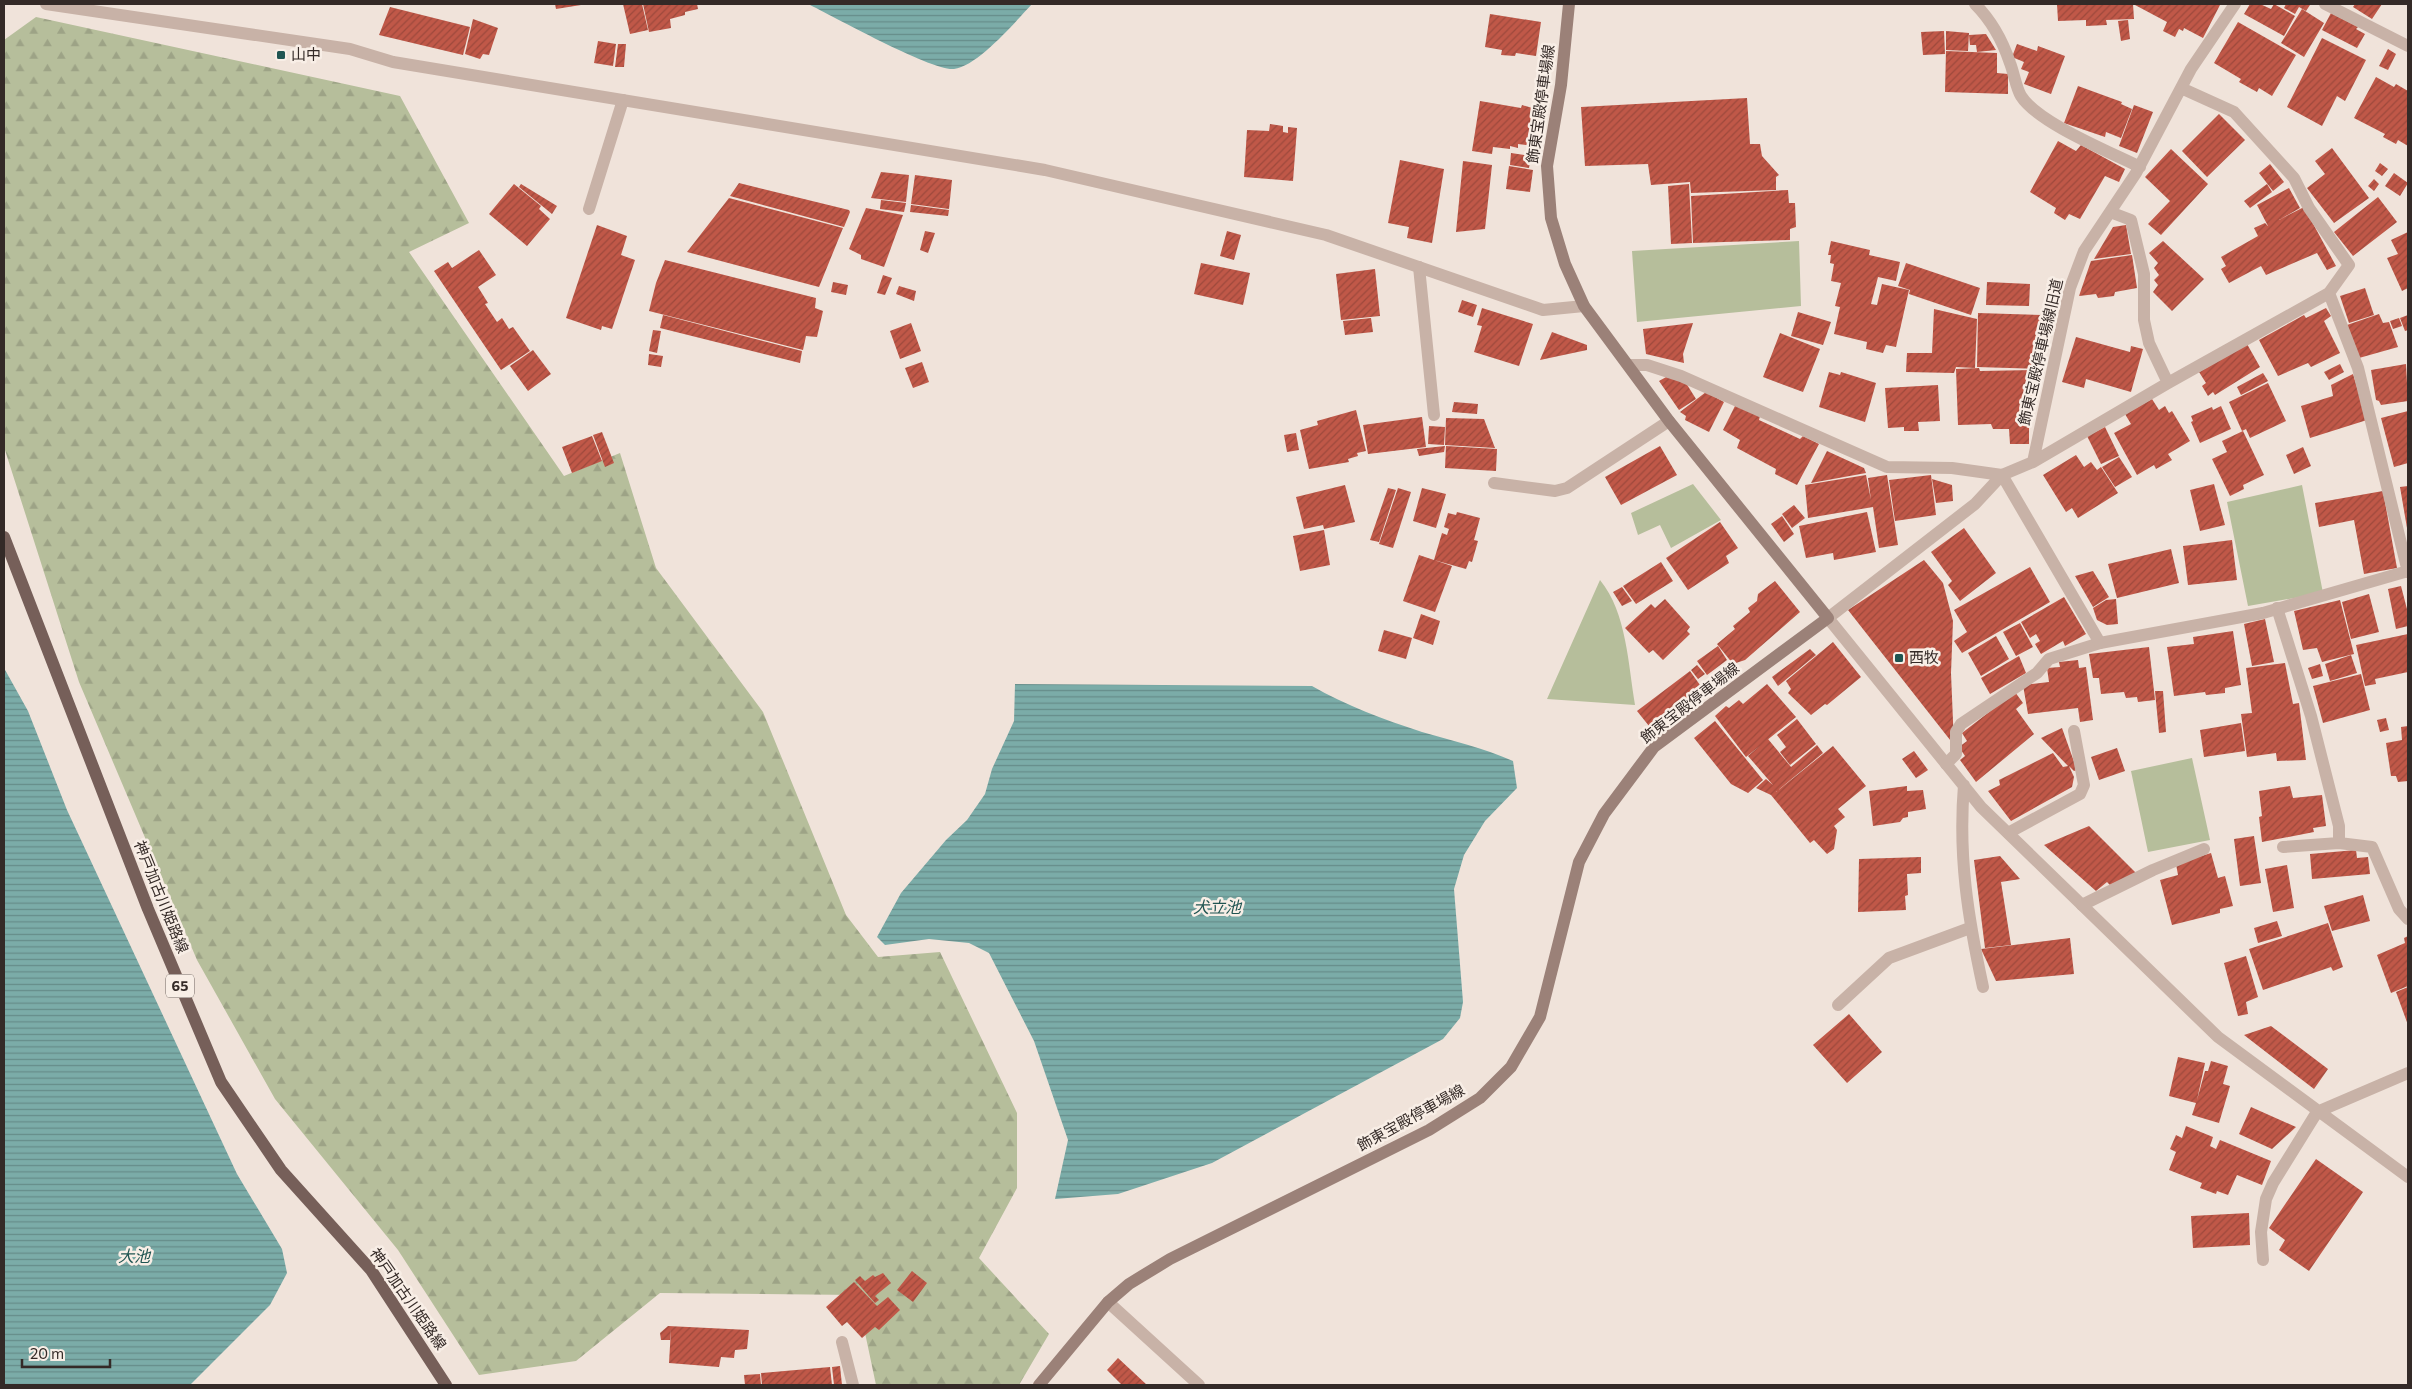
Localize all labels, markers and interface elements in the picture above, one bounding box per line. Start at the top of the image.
street label: 飾東宝殿停車場線 [1523,43,1557,165]
place label: 山中 [291,45,321,63]
marker: 山中 [275,49,287,61]
street label: 飾東宝殿停車場線旧道 [2014,277,2066,427]
place label: 西牧 [1909,648,1939,666]
marker: 西牧 [1893,652,1905,664]
street label: 飾東宝殿停車場線 [1637,658,1742,746]
street label: 神戸加古川姫路線 [131,838,193,956]
water label: 犬立池 [1193,897,1243,916]
road number: 65 [166,974,194,998]
street label: 飾東宝殿停車場線 [1354,1080,1467,1154]
street label: 神戸加古川姫路線 [367,1244,451,1353]
water label: 大池 [118,1246,152,1265]
scale bar [22,1336,110,1368]
text: 20 m [30,1344,64,1362]

